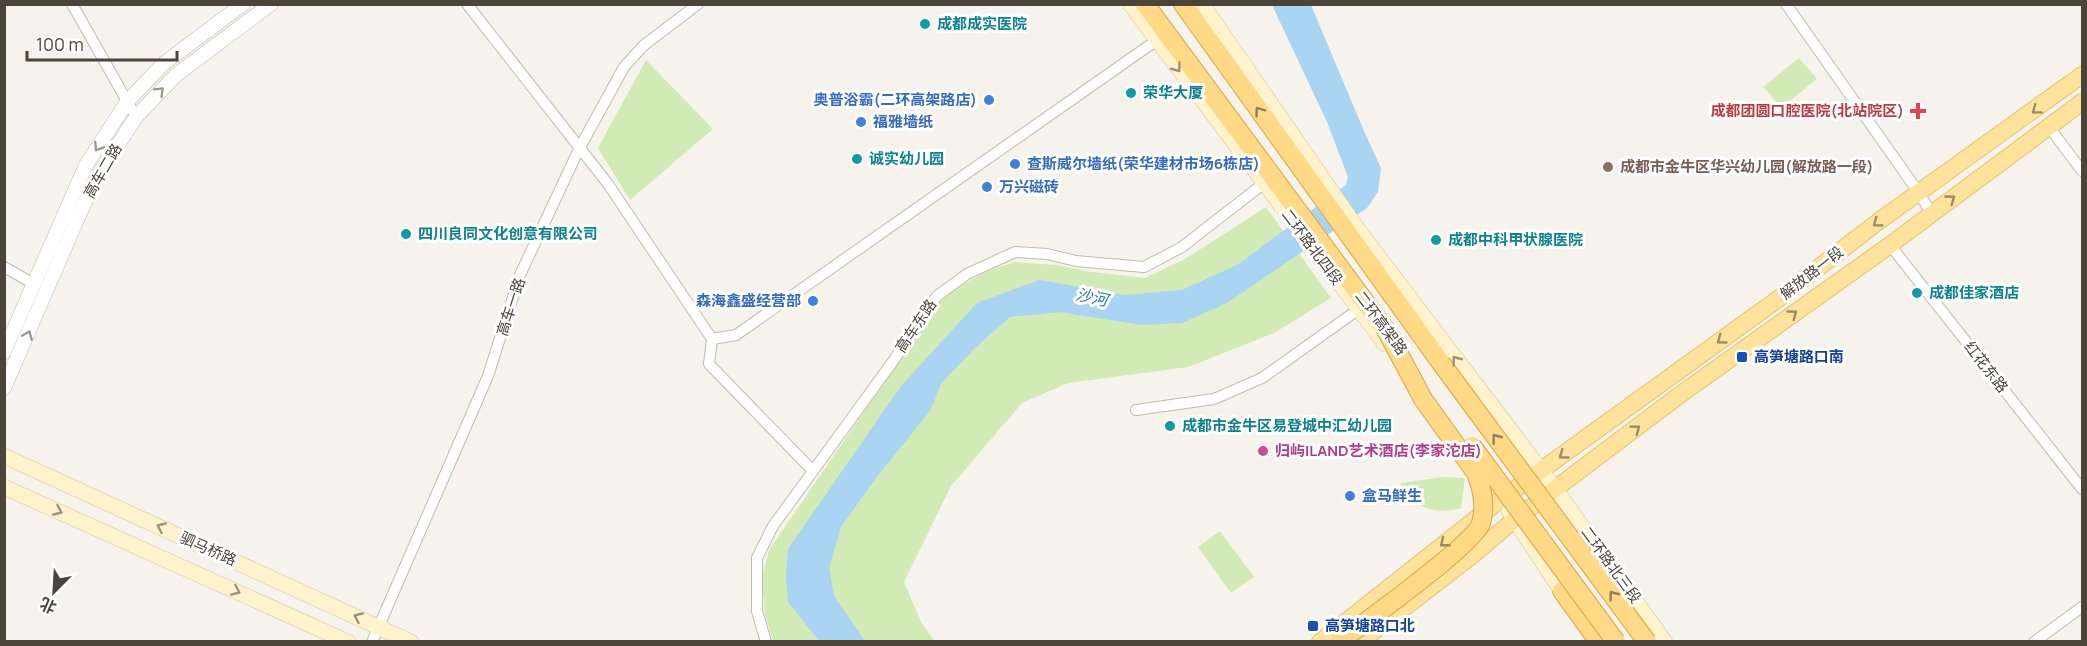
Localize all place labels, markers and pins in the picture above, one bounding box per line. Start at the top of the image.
place label: 成都成实医院 [937,13,1027,34]
marker: 成都成实医院 [918,17,932,31]
place label: 荣华大厦 [1143,82,1203,103]
marker: 荣华大厦 [1124,86,1138,100]
place label: 奥普浴霸(二环高架路店) [813,89,977,110]
marker: 奥普浴霸(二环高架路店) [982,93,996,107]
place label: 成都团圆口腔医院(北站院区) [1710,100,1904,121]
marker: 成都团圆口腔医院(北站院区) [1909,102,1927,120]
place label: 福雅墙纸 [873,111,933,132]
marker: 福雅墙纸 [854,115,868,129]
place label: 诚实幼儿园 [869,148,944,169]
marker: 诚实幼儿园 [850,152,864,166]
place label: 查斯威尔墙纸(荣华建材市场6栋店) [1027,153,1260,174]
place label: 成都市金牛区华兴幼儿园(解放路一段) [1620,156,1874,177]
marker: 查斯威尔墙纸(荣华建材市场6栋店) [1008,157,1022,171]
marker: 成都市金牛区华兴幼儿园(解放路一段) [1601,160,1615,174]
place label: 万兴磁砖 [999,176,1059,197]
marker: 万兴磁砖 [980,180,994,194]
place label: 四川良同文化创意有限公司 [418,223,598,244]
marker: 四川良同文化创意有限公司 [399,227,413,241]
place label: 成都中科甲状腺医院 [1448,229,1583,250]
marker: 成都中科甲状腺医院 [1429,233,1443,247]
place label: 成都佳家酒店 [1929,282,2019,303]
marker: 成都佳家酒店 [1910,286,1924,300]
place label: 森海鑫盛经营部 [696,290,801,311]
marker: 森海鑫盛经营部 [806,294,820,308]
place label: 高笋塘路口南 [1754,346,1844,367]
marker: 高笋塘路口南 [1735,350,1749,364]
place label: 成都市金牛区易登城中汇幼儿园 [1182,415,1392,436]
marker: 成都市金牛区易登城中汇幼儿园 [1163,419,1177,433]
place label: 归屿ILAND艺术酒店(李家沱店) [1275,440,1482,461]
marker: 归屿ILAND艺术酒店(李家沱店) [1256,444,1270,458]
place label: 盒马鲜生 [1362,485,1422,506]
marker: 盒马鲜生 [1343,489,1357,503]
place label: 高笋塘路口北 [1325,615,1415,636]
marker: 高笋塘路口北 [1306,619,1320,633]

